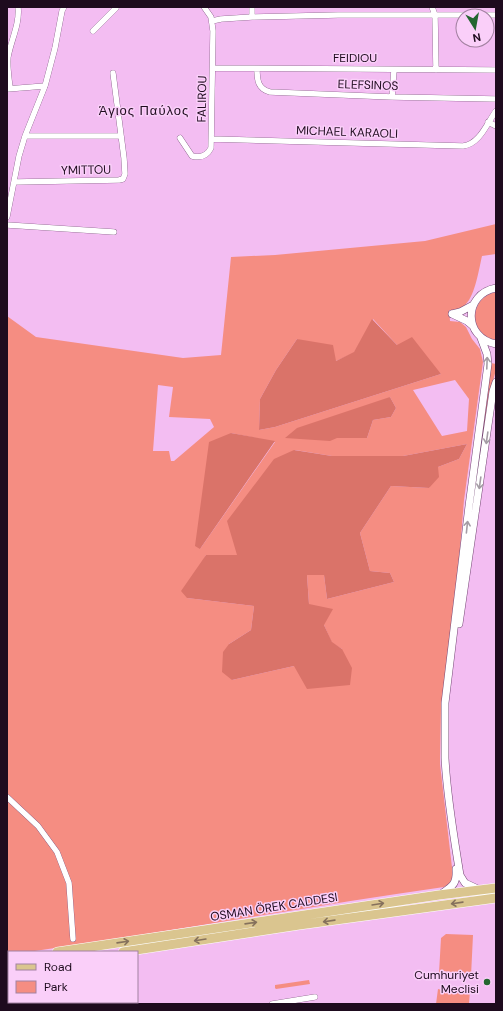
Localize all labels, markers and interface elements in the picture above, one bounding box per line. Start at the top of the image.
north arrow [455,8,495,48]
text: N [472,30,482,45]
street label: FEIDIOU [333,50,377,66]
street label: FALIROU [194,75,210,123]
street label: ELEFSINOS [337,76,399,94]
district label: Άγιος Παύλος [99,102,189,119]
street label: MICHAEL KARAOLI [296,122,398,142]
street label: YMITTOU [61,162,111,178]
one-way arrow [483,357,491,370]
one-way arrow [483,431,491,444]
one-way arrow [476,477,484,490]
one-way arrow [463,521,470,534]
street label: OSMAN ÖREK CADDESI [209,889,339,925]
one-way arrow [451,899,464,907]
one-way arrow [371,900,384,908]
one-way arrow [322,917,335,925]
one-way arrow [244,919,257,927]
one-way arrow [194,936,207,944]
one-way arrow [116,938,129,946]
legend [8,951,138,1003]
text: Road [44,959,72,975]
place label: Cumhuriyet Meclisi [414,967,479,997]
marker: Cumhuriyet Meclisi [482,977,492,987]
text: Park [44,979,68,995]

